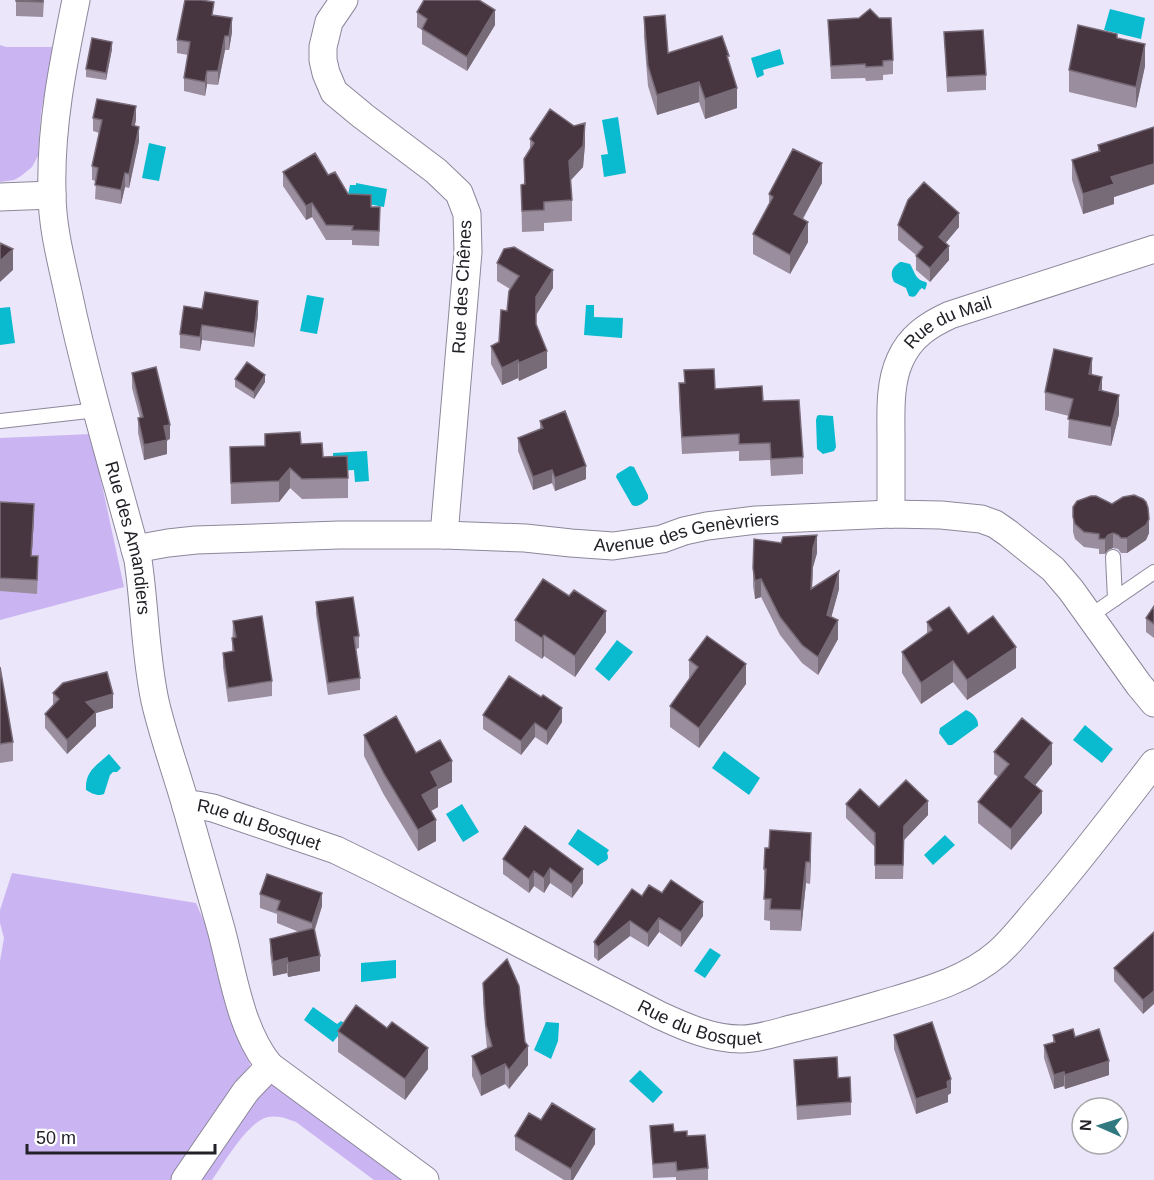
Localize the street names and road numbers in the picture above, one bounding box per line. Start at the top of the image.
street label: Rue des Chênes [449,220,475,354]
street label: Rue du Mail [900,292,994,353]
street label: Rue des Amandiers [101,459,154,616]
street label: Avenue des Genèvriers [593,509,779,556]
street label: Rue du Bosquet [196,795,323,854]
street label: Rue du Bosquet [634,996,763,1049]

